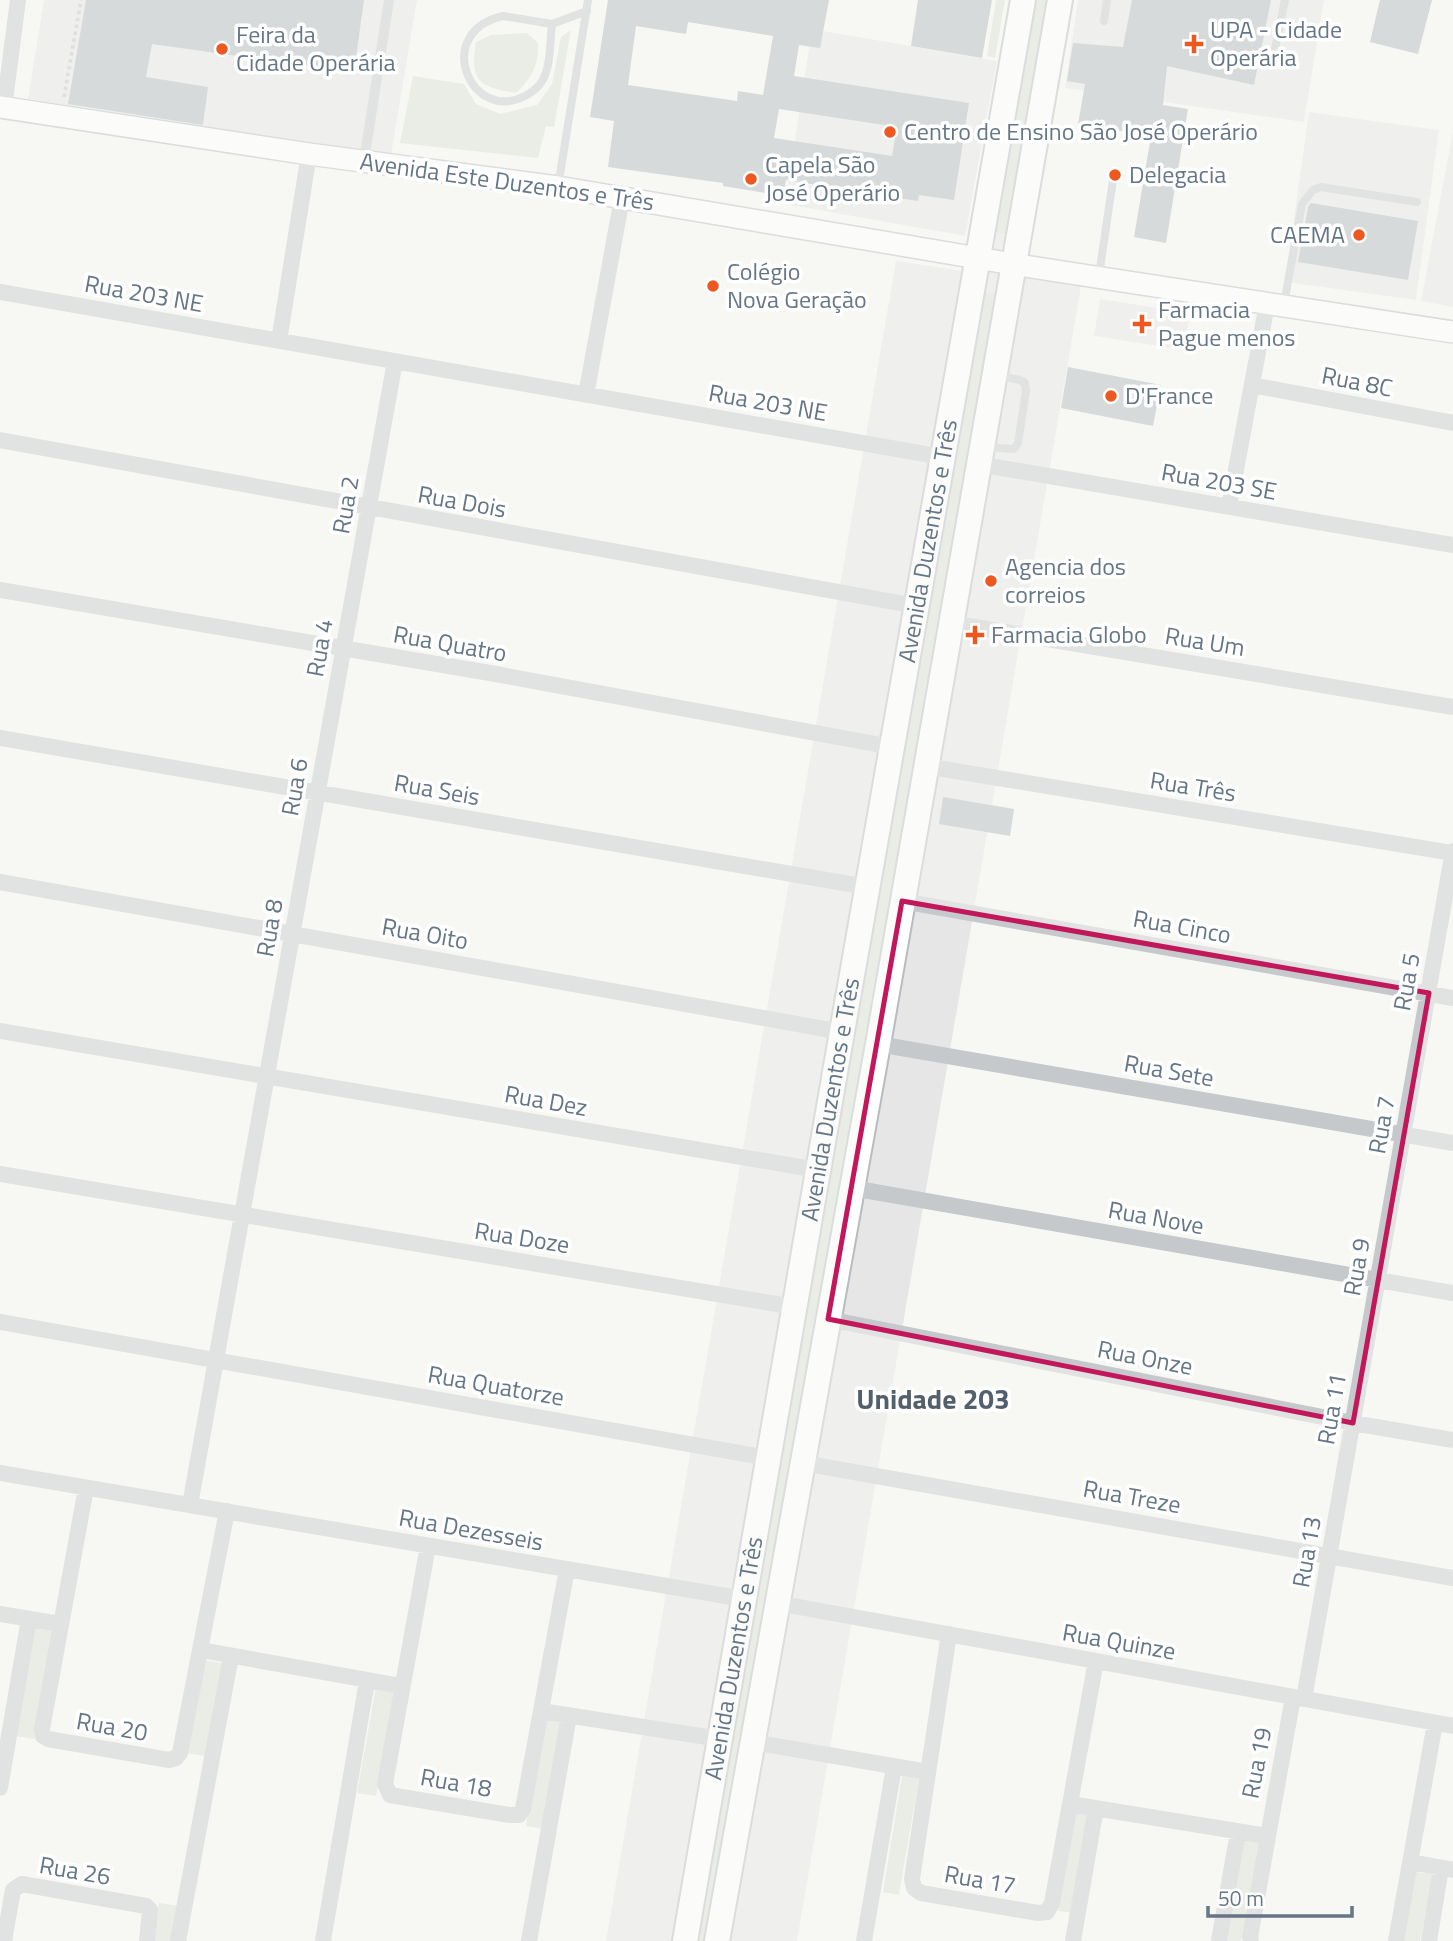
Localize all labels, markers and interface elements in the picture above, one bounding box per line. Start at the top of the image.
place label: UPA - Cidade Operária [1210,11,1342,75]
place label: Feira da Cidade Operária [236,16,396,80]
marker: UPA - Cidade Operária [1184,34,1204,54]
marker: Feira da Cidade Operária [214,41,230,57]
place label: Centro de Ensino São José Operário [904,113,1258,149]
marker: Centro de Ensino São José Operário [882,124,898,140]
street label: Avenida Este Duzentos e Três [358,143,656,219]
place label: Capela São José Operário [765,146,900,210]
place label: Delegacia [1129,156,1226,192]
marker: Delegacia [1107,167,1123,183]
marker: Capela São José Operário [743,171,759,187]
place label: CAEMA [1270,216,1345,252]
marker: CAEMA [1351,227,1367,243]
place label: Colégio Nova Geração [727,253,867,317]
street label: Rua 203 NE [82,265,206,321]
marker: Colégio Nova Geração [705,278,721,294]
place label: Farmacia Pague menos [1158,291,1296,355]
marker: Farmacia Pague menos [1132,314,1152,334]
street label: Rua 8C [1319,357,1396,405]
street label: Rua 203 NE [706,374,830,430]
place label: D'France [1125,377,1213,413]
marker: D'France [1103,388,1119,404]
street label: Avenida Duzentos e Três [888,416,966,665]
street label: Rua 203 SE [1159,453,1280,509]
street label: Rua 2 [322,473,368,537]
street label: Rua Dois [415,476,509,526]
place label: Agencia dos correios [1005,548,1126,612]
marker: Agencia dos correios [983,573,999,589]
street label: Rua Quatro [391,615,510,671]
street label: Rua 4 [296,616,342,680]
place label: Farmacia Globo [991,616,1147,652]
street label: Rua Um [1163,617,1248,665]
marker: Farmacia Globo [965,625,985,645]
street label: Rua 6 [271,755,317,819]
street label: Rua Três [1148,761,1239,811]
street label: Rua Seis [392,764,483,814]
street label: Rua 8 [246,896,292,960]
street label: Rua Cinco [1130,900,1234,952]
street label: Rua Oito [379,908,471,958]
street label: Rua 5 [1383,950,1429,1014]
street label: Avenida Duzentos e Três [791,975,868,1224]
street label: Rua Sete [1122,1044,1217,1096]
street label: Rua Dez [502,1075,590,1125]
street label: Rua 7 [1358,1093,1404,1157]
street label: Rua Nove [1105,1191,1207,1243]
street label: Rua Doze [472,1212,572,1262]
street label: Rua 9 [1333,1235,1379,1299]
street label: Rua Onze [1094,1330,1196,1384]
street label: Rua Quatorze [425,1355,567,1415]
street label: Rua 11 [1307,1370,1355,1447]
district label: Unidade 203 [856,1377,1010,1420]
street label: Rua Treze [1081,1470,1184,1522]
street label: Rua Dezesseis [396,1499,546,1559]
street label: Rua 13 [1282,1513,1330,1590]
street label: Avenida Duzentos e Três [694,1534,772,1783]
street label: Rua Quinze [1060,1613,1179,1669]
street label: Rua 20 [74,1702,151,1750]
street label: Rua 19 [1232,1724,1281,1801]
street label: Rua 18 [418,1758,495,1806]
street label: Rua 26 [37,1846,114,1894]
street label: Rua 17 [942,1855,1019,1903]
scale bar [1208,1874,1352,1918]
text: 50 m [1218,1882,1264,1914]

